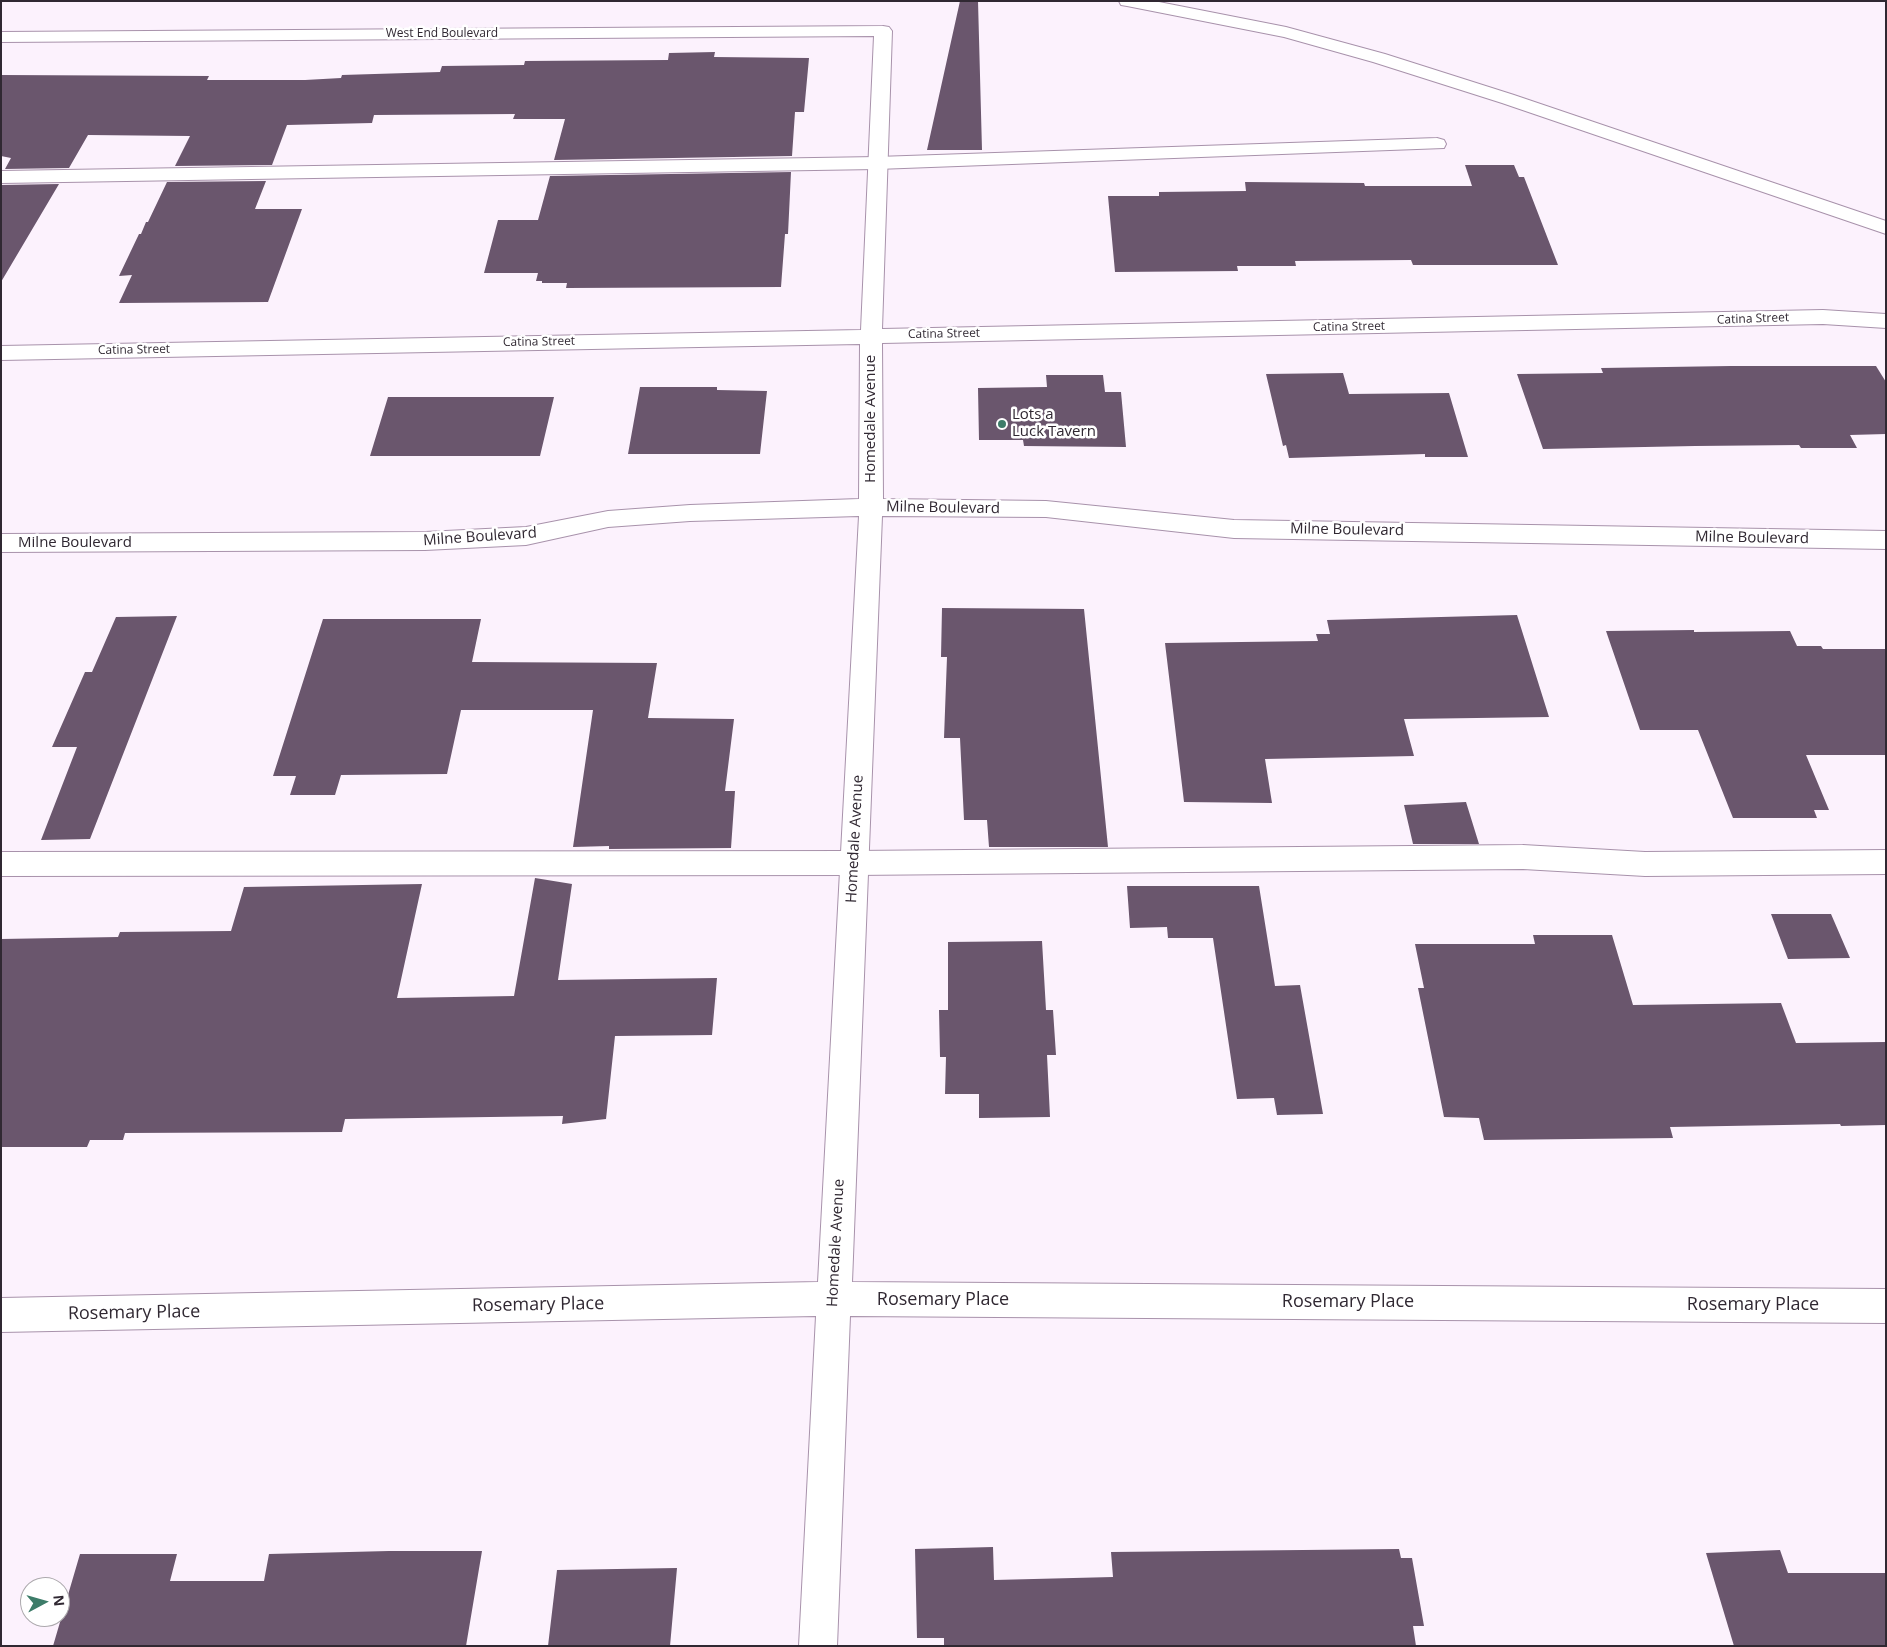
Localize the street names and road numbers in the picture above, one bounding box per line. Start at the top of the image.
street label: West End Boulevard [386,27,498,41]
street label: Catina Street [1717,311,1789,327]
street label: Catina Street [1313,319,1385,335]
street label: Catina Street [908,326,980,342]
street label: Catina Street [503,334,575,350]
street label: Catina Street [98,342,170,358]
street label: Homedale Avenue [862,355,880,483]
street label: Milne Boulevard [886,498,1000,518]
street label: Milne Boulevard [1290,520,1404,540]
street label: Milne Boulevard [423,524,537,550]
street label: Milne Boulevard [1695,528,1809,548]
street label: Milne Boulevard [18,534,132,552]
street label: Homedale Avenue [843,775,867,903]
street label: Homedale Avenue [824,1179,848,1307]
street label: Rosemary Place [877,1289,1009,1311]
street label: Rosemary Place [1282,1291,1414,1313]
street label: Rosemary Place [472,1293,604,1317]
street label: Rosemary Place [1687,1294,1819,1316]
street label: Rosemary Place [68,1301,200,1325]

